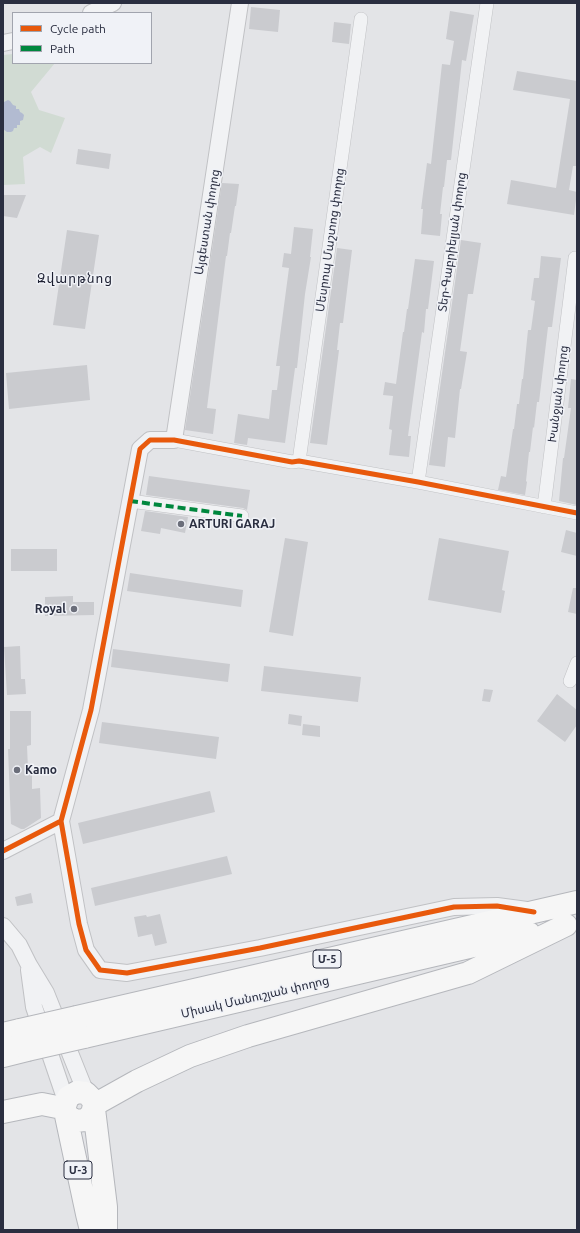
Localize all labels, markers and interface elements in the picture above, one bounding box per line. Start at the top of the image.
legend [12,12,152,64]
text: Cycle path [50,22,106,35]
text: Path [50,42,75,55]
street label: Մեսրոպ Մաշտոց փողոց [313,167,347,313]
street label: Այգեստան փողոց [192,168,222,276]
street label: Տեր-Գաբրիելյան փողոց [435,171,469,313]
district label: Զվարթնոց [37,271,113,287]
street label: Խանջյան փողոց [545,344,571,444]
place label: ARTURI GARAJ [189,517,275,531]
marker: ARTURI GARAJ [176,519,186,529]
place label: Royal [35,602,66,616]
marker: Royal [69,604,79,614]
place label: Kamo [25,763,57,777]
marker: Kamo [12,765,22,775]
road number: Մ-5 [313,950,341,968]
street label: Միսակ Մանուշյան փողոց [179,973,331,1021]
road number: Մ-3 [64,1161,92,1179]

